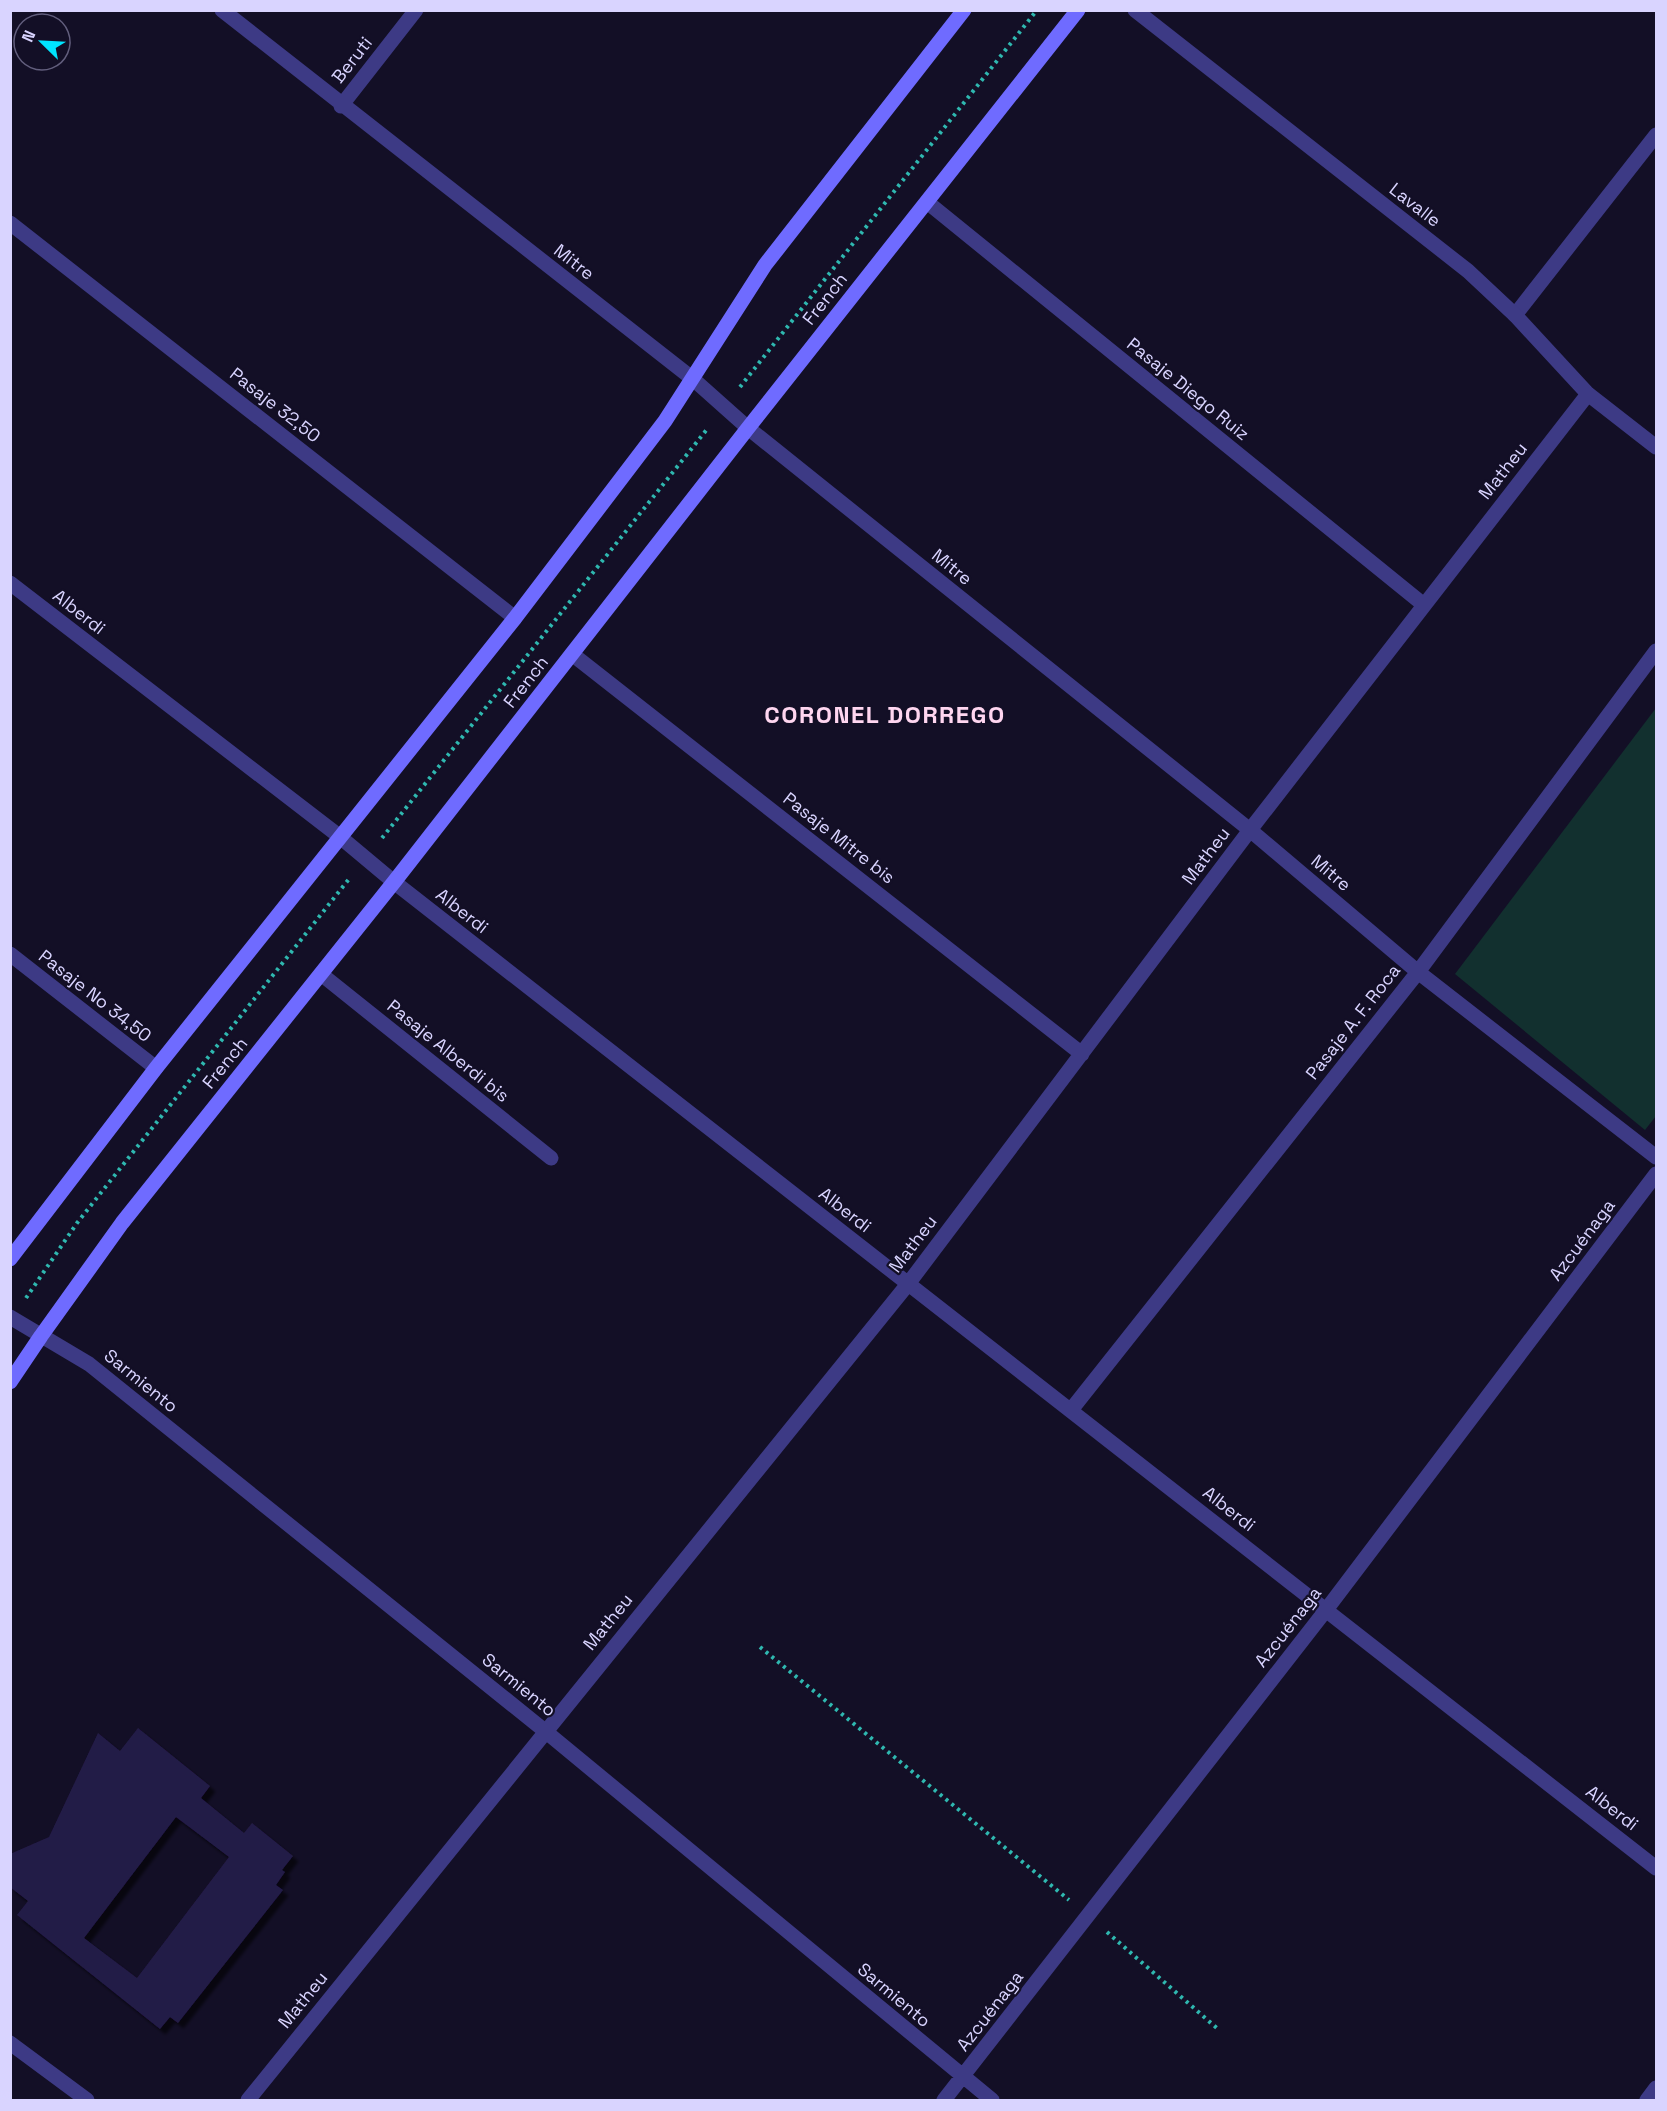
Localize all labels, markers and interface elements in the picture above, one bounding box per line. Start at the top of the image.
north arrow [12,12,72,72]
text: N [17,27,41,45]
street label: Beruti [326,32,377,88]
street label: Lavalle [1385,177,1446,232]
street label: Mitre [549,239,599,285]
street label: French [797,268,852,329]
street label: Pasaje Diego Ruiz [1122,332,1254,445]
street label: Pasaje 32,50 [225,362,325,447]
street label: Matheu [1473,437,1532,504]
street label: Mitre [927,543,977,590]
street label: Alberdi [48,584,110,639]
street label: French [498,651,553,712]
district label: CORONEL DORREGO [764,699,1006,730]
street label: Pasaje Mitre bis [779,787,900,888]
street label: Matheu [1176,822,1235,889]
street label: Mitre [1307,849,1356,896]
street label: Alberdi [431,883,493,938]
street label: Pasaje No 34,50 [34,944,156,1047]
street label: Pasaje A. F. Roca [1300,959,1405,1084]
street label: Pasaje Alberdi bis [383,994,514,1107]
street label: French [197,1032,252,1093]
street label: Alberdi [814,1182,876,1237]
street label: Azcuénaga [1544,1194,1620,1285]
street label: Matheu [883,1210,942,1277]
street label: Sarmiento [100,1344,183,1417]
street label: Alberdi [1198,1481,1260,1536]
street label: Azcuénaga [1249,1582,1326,1672]
street label: Matheu [578,1589,637,1655]
street label: Sarmiento [478,1648,561,1721]
street label: Alberdi [1581,1780,1643,1835]
street label: Sarmiento [853,1957,936,2032]
street label: Azcuénaga [951,1966,1028,2056]
street label: Matheu [273,1967,332,2033]

